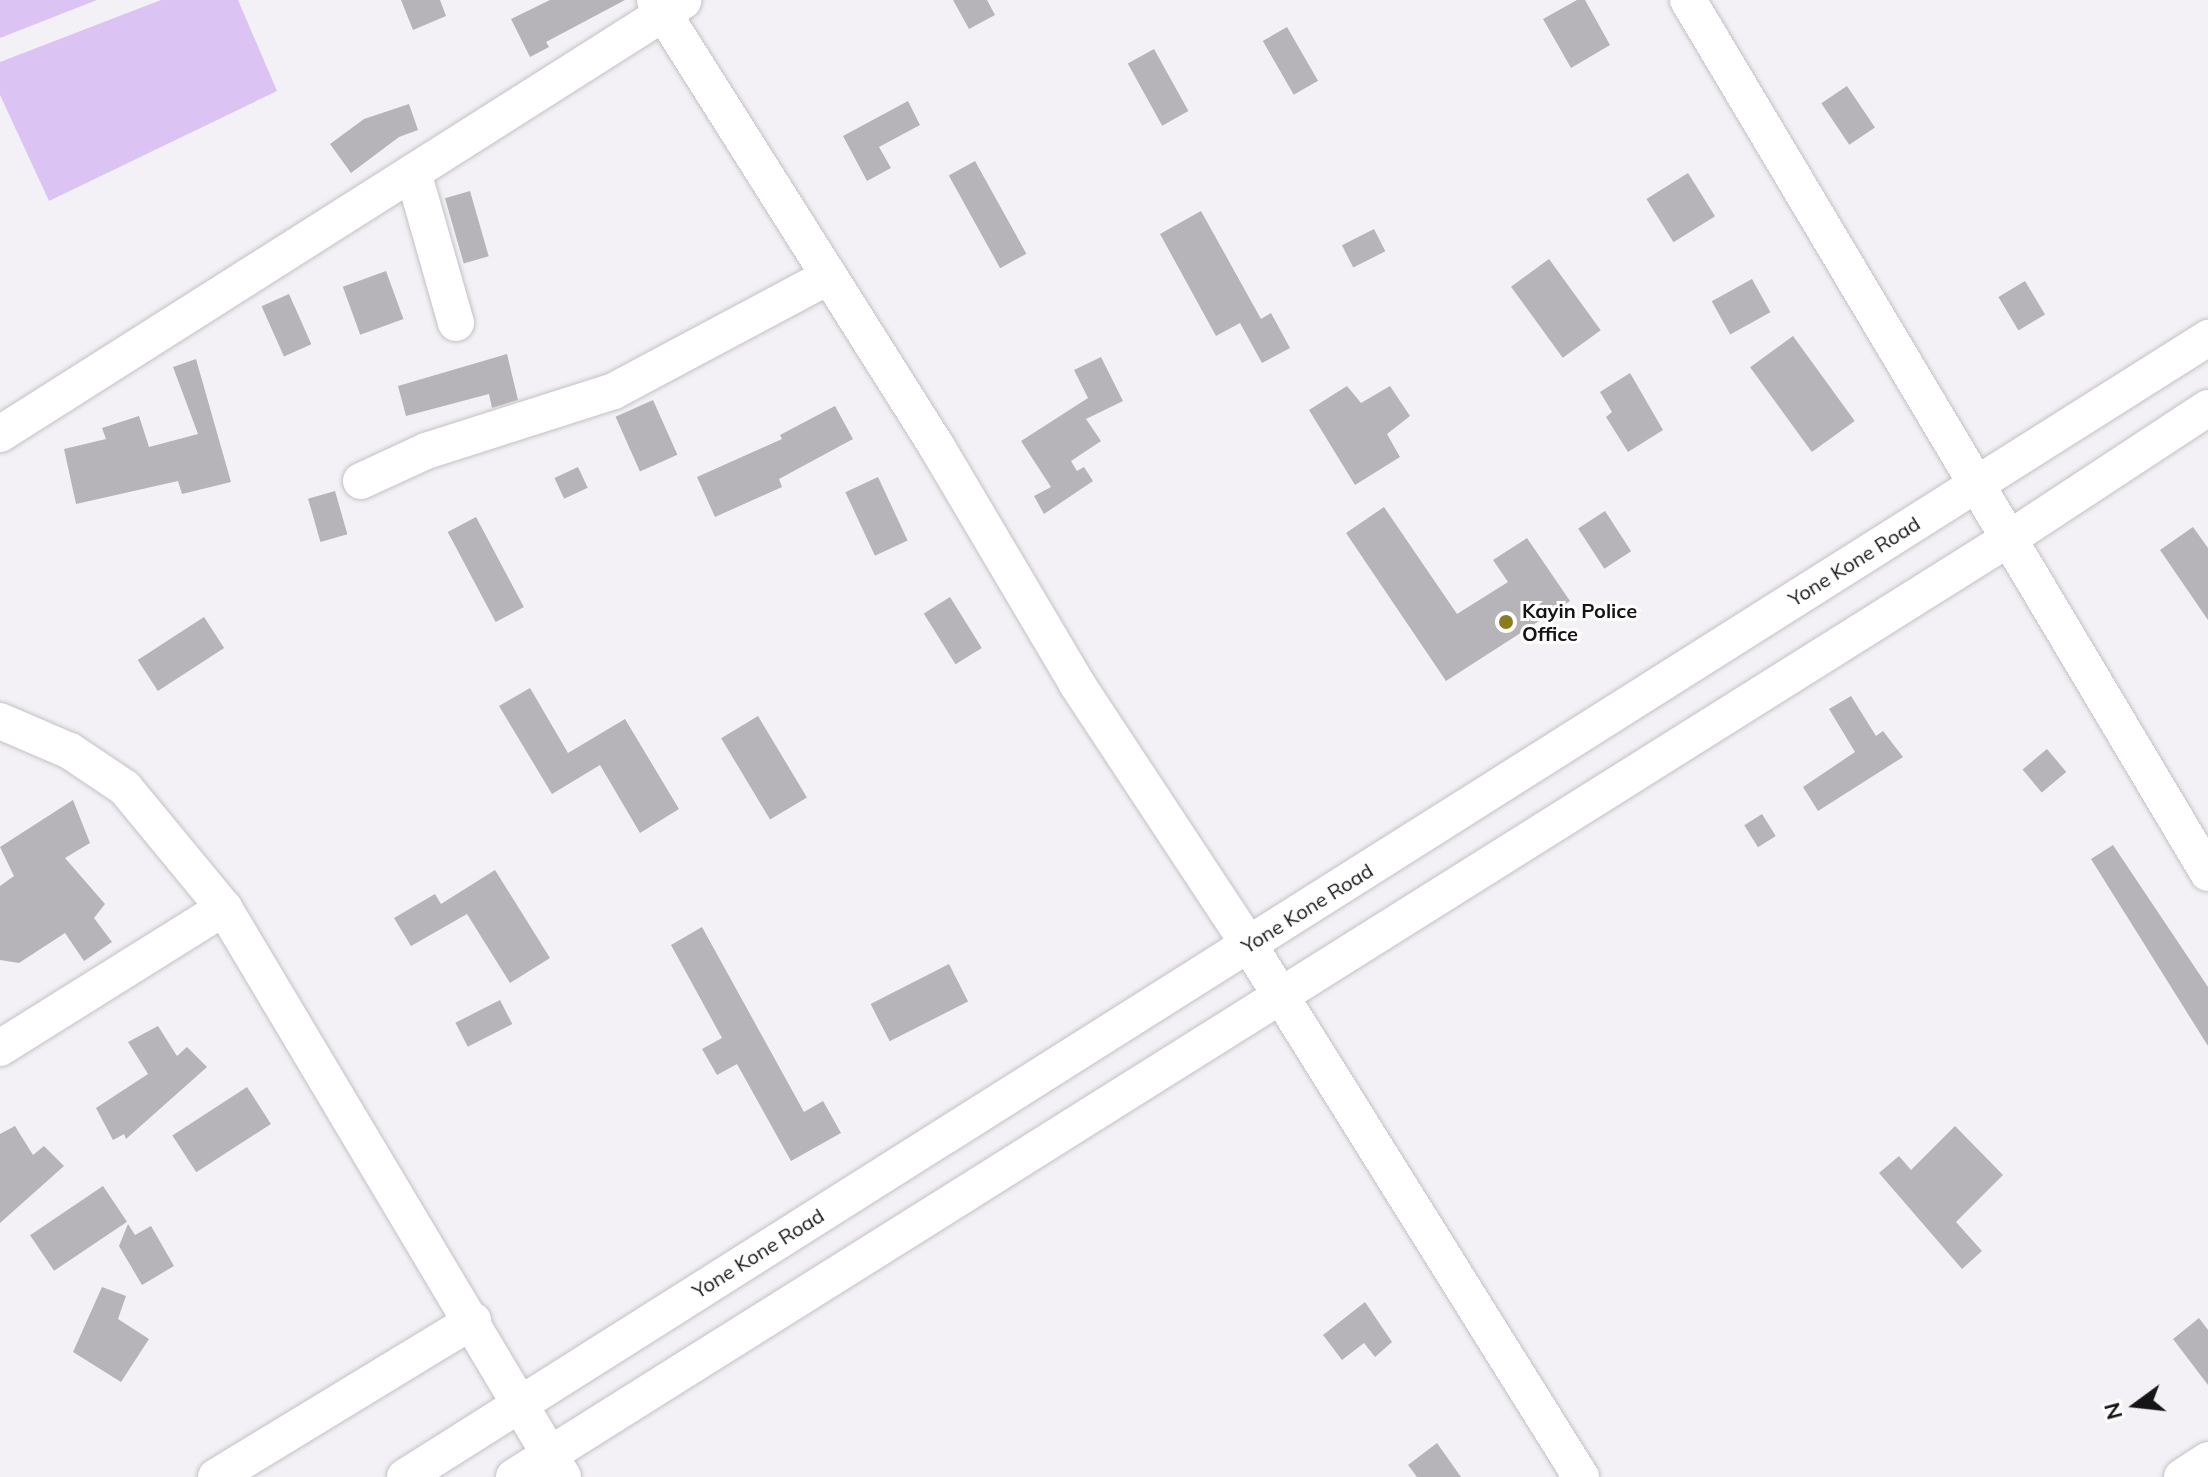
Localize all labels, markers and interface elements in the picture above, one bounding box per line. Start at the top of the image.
street label: Yone Kone Road [1784,511,1924,611]
place label: Kayin Police Office [1522,598,1637,645]
marker: Kayin Police Office [1497,613,1515,631]
street label: Yone Kone Road [1237,858,1377,958]
street label: Yone Kone Road [688,1203,828,1303]
north arrow [2096,1365,2176,1445]
text: N [2097,1400,2128,1423]

